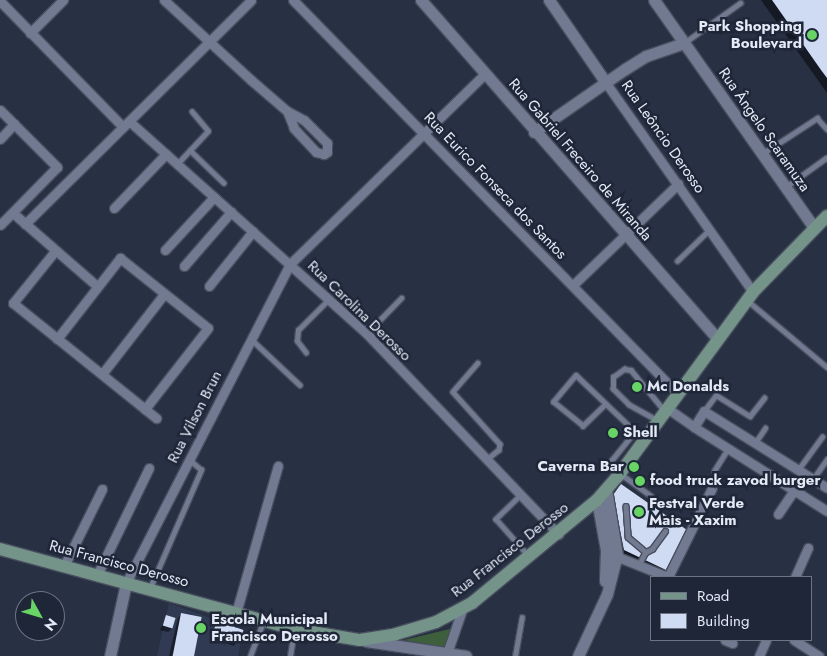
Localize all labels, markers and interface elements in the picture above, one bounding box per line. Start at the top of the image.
place label: Park Shopping Boulevard [699,17,802,52]
marker: Park Shopping Boulevard [806,29,818,41]
street label: Rua Ângelo Scaramuza [715,65,813,195]
street label: Rua Gabriel Freceiro de Miranda [505,75,655,245]
street label: Rua Leôncio Derosso [617,77,709,197]
street label: Rua Eurico Fonseca dos Santos [420,109,570,263]
street label: Rua Carolina Derosso [304,257,414,365]
street label: Rua Vilson Brun [164,368,226,466]
place label: Mc Donalds [647,378,729,396]
marker: Mc Donalds [631,381,643,393]
place label: Shell [623,424,658,442]
marker: Shell [607,427,619,439]
place label: Caverna Bar [538,458,624,476]
marker: Caverna Bar [628,461,640,473]
place label: food truck zavod burger [650,472,821,490]
marker: food truck zavod burger [634,475,646,487]
place label: Festval Verde Mais - Xaxim [649,494,744,529]
street label: Rua Francisco Derosso [448,499,572,601]
marker: Festval Verde Mais - Xaxim [633,506,645,518]
street label: Rua Francisco Derosso [47,537,191,591]
legend [650,576,812,641]
text: Road [697,585,729,607]
north arrow [15,591,65,641]
place label: Escola Municipal Francisco Derosso [211,610,338,645]
text: Building [697,610,749,632]
text: N [40,614,62,635]
marker: Escola Municipal Francisco Derosso [195,622,207,634]

